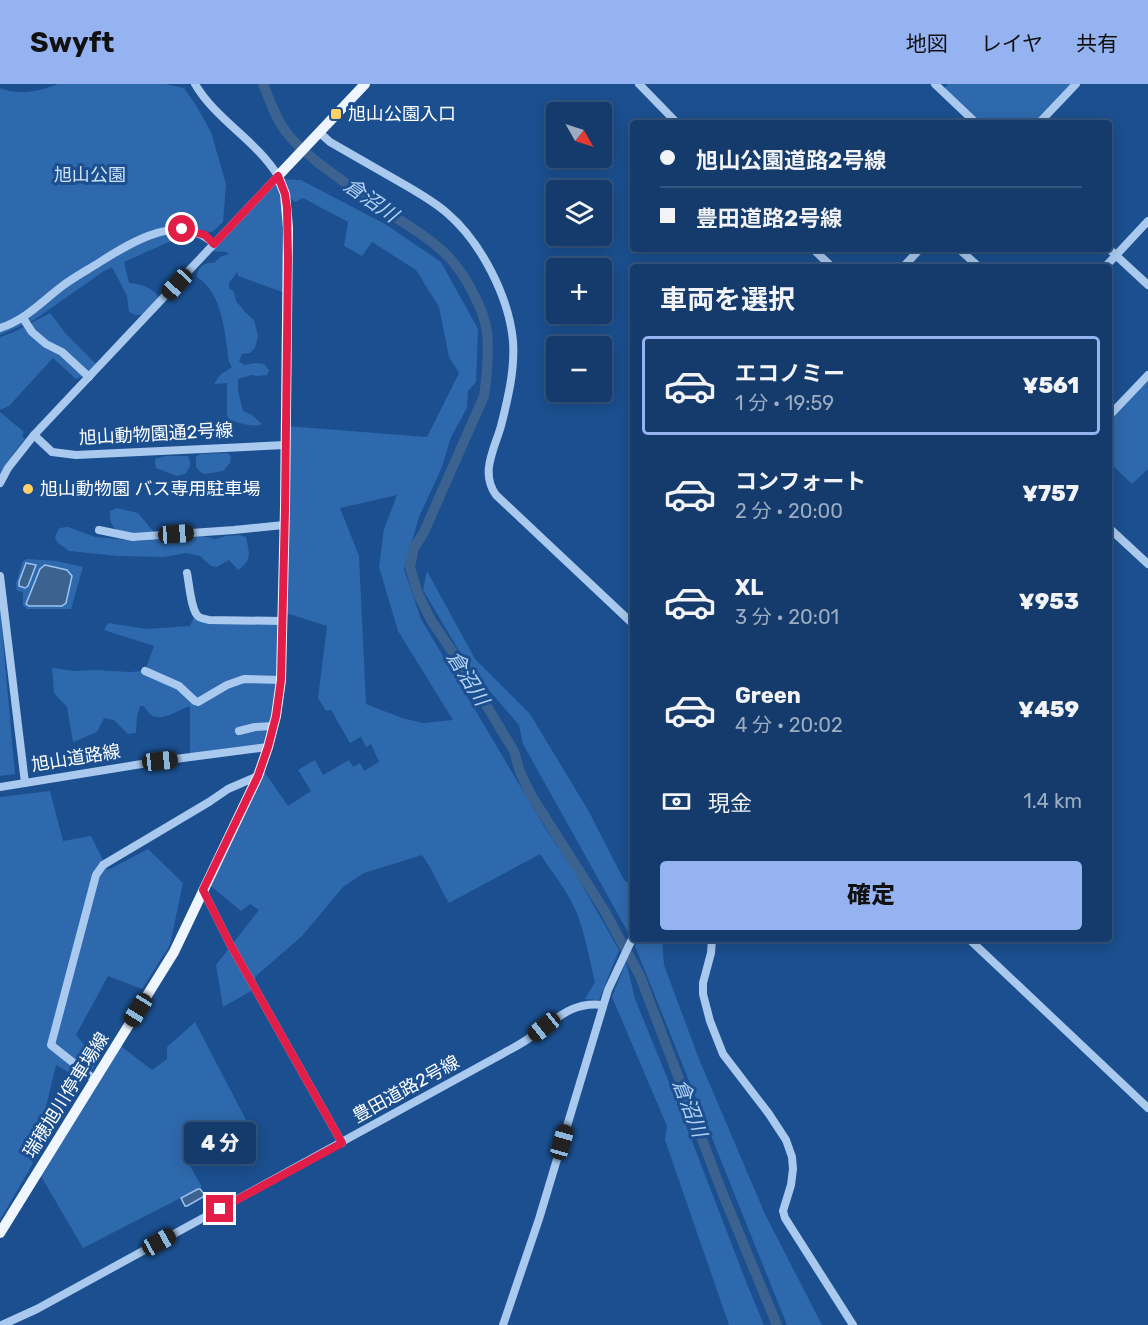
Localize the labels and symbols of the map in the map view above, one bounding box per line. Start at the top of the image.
north arrow [546,102,612,168]
place label: 旭山公園入口 [348,103,456,125]
marker: 旭山公園入口 [329,107,343,121]
park label: 旭山公園 [54,164,126,186]
water label: 倉沼川 [340,173,404,228]
route start [168,215,195,242]
car [158,265,196,303]
street label: 旭山動物園通2号線 [78,419,234,449]
place label: 旭山動物園 バス専用駐車場 [40,478,260,500]
marker: 旭山動物園 バス専用駐車場 [21,482,35,496]
car [157,524,195,544]
water label: 倉沼川 [442,646,495,711]
street label: 旭山道路線 [30,740,122,776]
car [141,750,179,772]
car [121,990,155,1030]
car [524,1009,564,1045]
street label: 瑞穂旭川停車場線 [19,1028,113,1162]
street label: 豊田道路2号線 [349,1051,463,1127]
water label: 倉沼川 [668,1076,713,1142]
callout: 4 分 [184,1122,256,1164]
car [548,1122,576,1162]
route end [206,1195,233,1222]
car [139,1225,179,1259]

